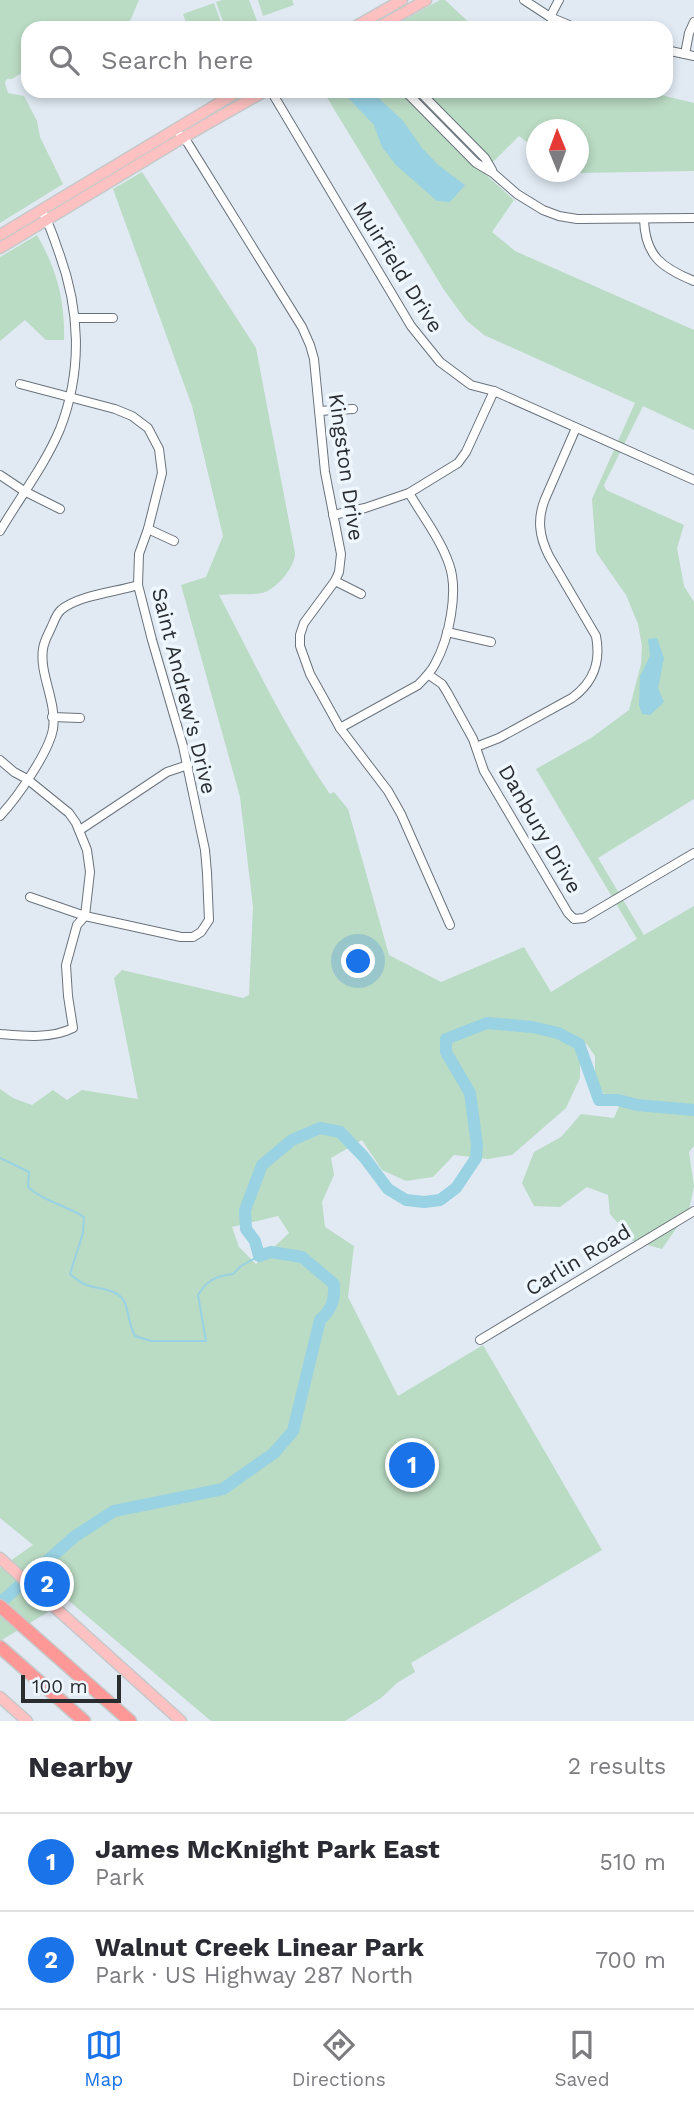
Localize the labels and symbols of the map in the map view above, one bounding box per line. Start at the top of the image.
north arrow [526,119,589,182]
street label: Muirfield Drive [348,197,449,337]
street label: Kingston Drive [324,392,369,542]
street label: Saint Andrew's Drive [147,585,222,797]
street label: Danbury Drive [494,760,587,898]
your location [341,944,375,978]
street label: Carlin Road [521,1218,635,1301]
pin: 1 [389,1439,435,1491]
pin: 2 [24,1558,70,1610]
scale bar [21,1672,121,1704]

